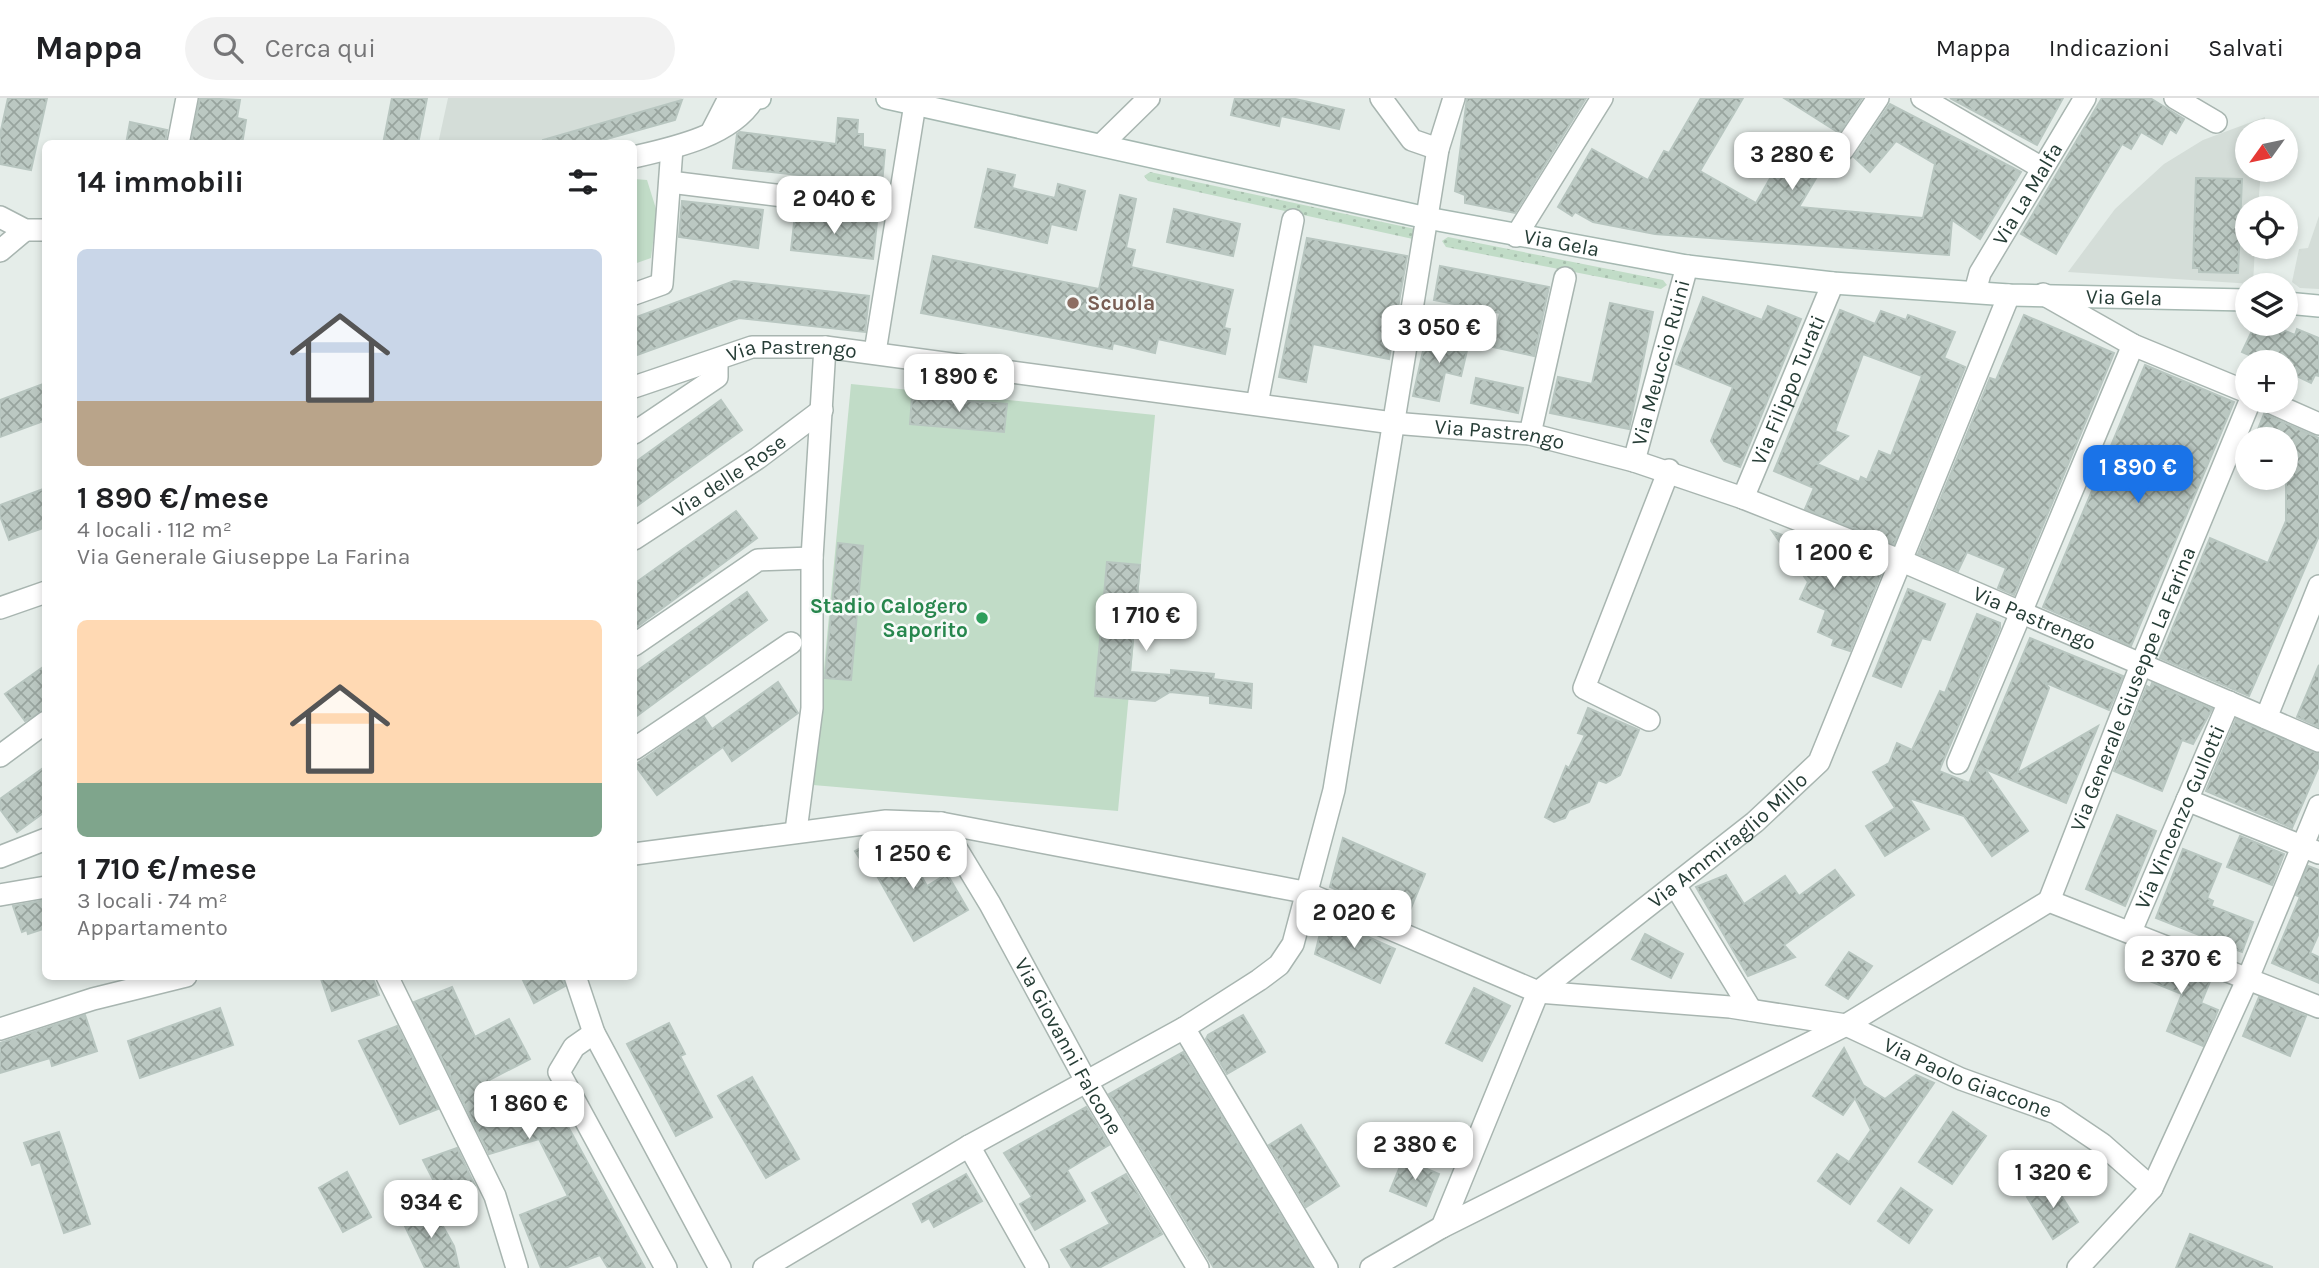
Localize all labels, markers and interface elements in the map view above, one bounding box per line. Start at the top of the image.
search box [185,17,675,80]
text: Mappa [35,29,143,67]
icon: search [209,29,247,67]
text: Cerca qui [265,33,376,64]
text: Mappa [1936,34,2011,62]
text: Indicazioni [2049,34,2170,62]
text: Salvati [2208,34,2284,62]
north arrow [2235,119,2298,182]
map controls [2235,119,2298,490]
pin: 3 280 € [1727,132,1857,192]
street label: Via La Malfa [1988,138,2067,249]
text: 3 280 € [1750,141,1834,168]
icon: filters [564,163,602,201]
text: 14 immobili [77,164,244,200]
pin: 2 040 € [769,176,899,236]
text: 2 040 € [793,185,875,212]
button: locate [2235,196,2298,259]
street label: Via Gela [1522,224,1601,262]
button: layers [2235,273,2298,336]
street label: Via Meuccio Ruini [1627,277,1695,448]
street label: Via Gela [2086,285,2162,310]
place label: Scuola [1087,291,1155,315]
icon: home [277,295,403,421]
marker: Scuola [1065,295,1081,311]
pin: 3 050 € [1374,306,1504,365]
street label: Via Filippo Turati [1746,312,1830,469]
text: 3 050 € [1398,314,1481,341]
street label: Via Pastrengo [723,335,858,367]
button: + [2235,350,2298,413]
pin: 1 890 € [894,354,1024,414]
text: 1 890 € [920,363,998,390]
street label: Via Pastrengo [1434,414,1567,455]
button: − [2235,427,2298,490]
street label: Via delle Rose [668,429,791,523]
pin: 1 890 € [2073,446,2203,505]
text: 1 890 € [2099,454,2177,481]
text: 1 890 €/mese [77,480,269,516]
text: 4 locali · 112 m² [77,516,232,543]
pin: 1 200 € [1769,531,1899,590]
text: 1 200 € [1795,539,1873,566]
text: Via Generale Giuseppe La Farina [77,543,410,570]
street label: Via Generale Giuseppe La Farina [2065,543,2201,835]
street label: Via Pastrengo [1970,581,2099,655]
place label: Stadio Calogero Saporito [810,594,968,642]
pin: 1 710 € [1081,594,1211,653]
text: 1 710 € [1112,602,1180,629]
marker: Stadio Calogero Saporito [974,610,990,626]
icon: home [277,666,403,792]
street label: Via Vincenzo Gullotti [2130,721,2230,913]
street label: Via Ammiraglio Millo [1644,767,1812,913]
pin: 1 250 € [848,832,978,891]
text: 1 250 € [875,840,951,867]
text: 1 710 €/mese [77,851,257,887]
text: 3 locali · 74 m² [77,887,228,914]
pin: 2 020 € [1289,890,1419,950]
text: 2 020 € [1312,899,1396,926]
text: Appartamento [77,914,228,941]
pin: 2 370 € [2116,936,2246,996]
text: 2 370 € [2141,945,2221,972]
street label: Via Giovanni Falcone [1010,954,1127,1139]
street label: Via Paolo Giaccone [1880,1032,2055,1123]
pin: 1 860 € [464,1082,594,1141]
text: 1 860 € [490,1090,568,1117]
pin: 2 380 € [1350,1122,1480,1182]
text: 2 380 € [1373,1131,1457,1158]
pin: 1 320 € [1988,1150,2118,1210]
text: 1 320 € [2014,1159,2092,1186]
pin: 934 € [382,1180,480,1240]
text: 934 € [400,1189,462,1216]

